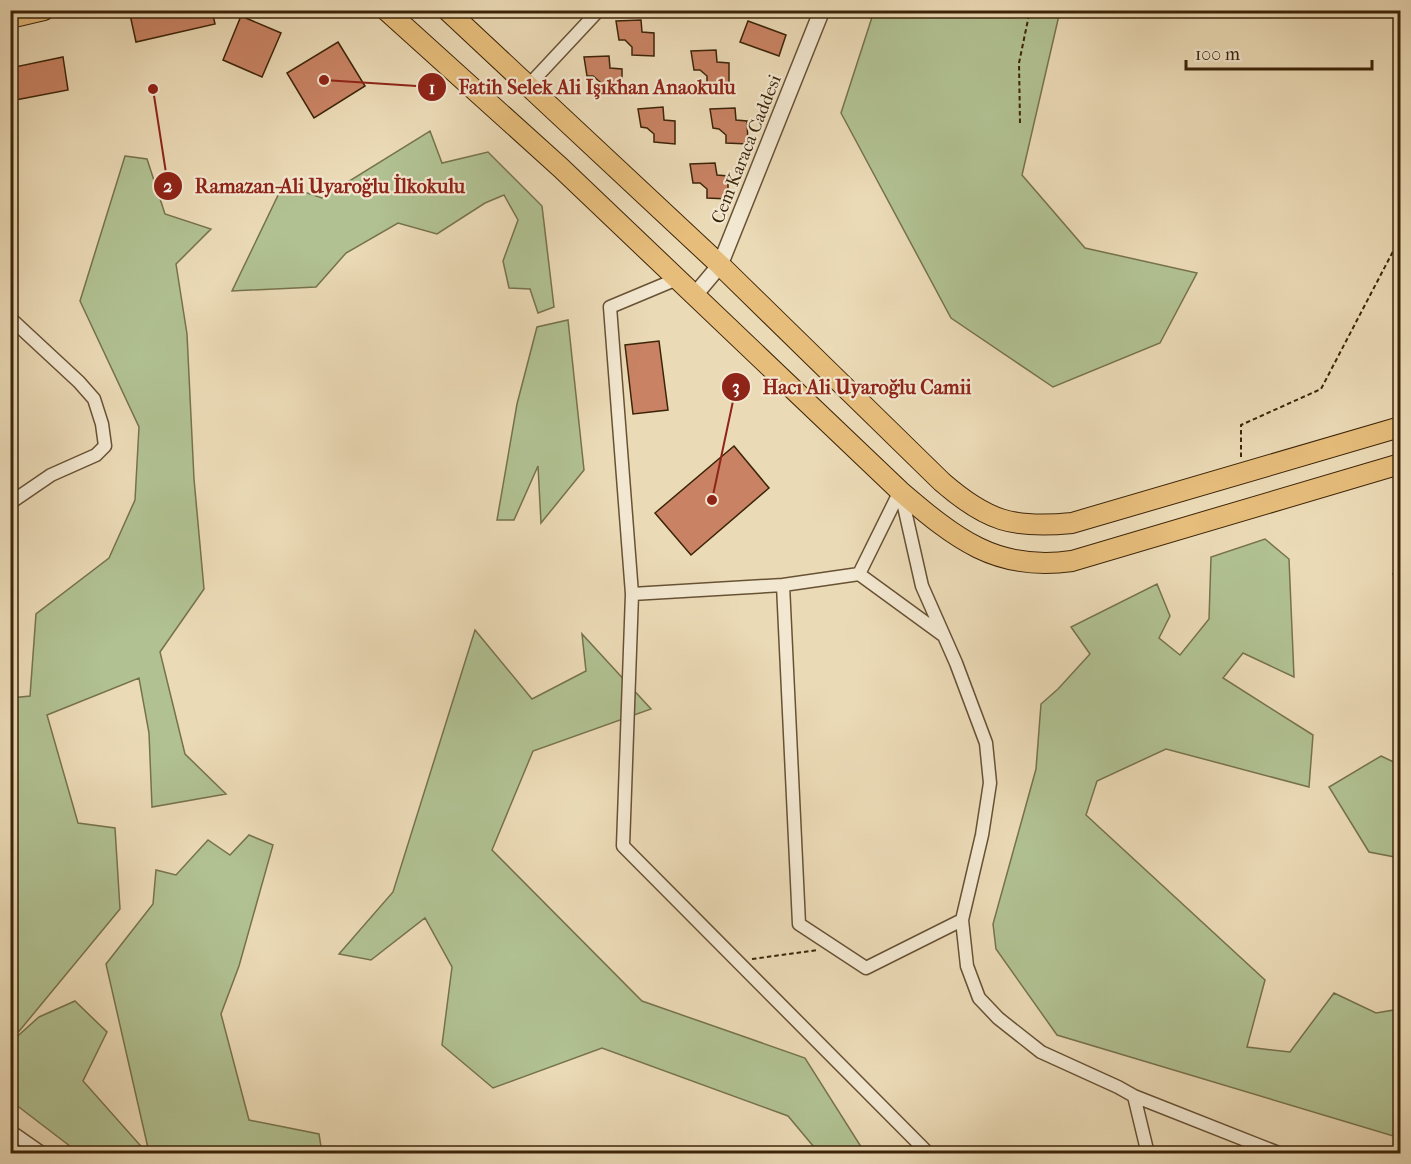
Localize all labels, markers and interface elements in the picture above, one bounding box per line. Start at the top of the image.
scale bar [1186,33,1372,71]
text: 100 m [1195,44,1240,65]
callout: Fatih Selek Ali Işıkhan Anaokulu [417,68,748,106]
street label: Cem Karaca Caddesi [707,71,786,227]
text: Fatih Selek Ali Işıkhan Anaokulu [457,76,736,100]
text: 1 [429,78,435,99]
callout: Ramazan-Ali Uyaroğlu İlkokulu [153,167,477,205]
text: Ramazan-Ali Uyaroğlu İlkokulu [195,173,466,198]
text: 2 [163,176,173,197]
callout: Hacı Ali Uyaroğlu Camii [721,368,984,406]
text: Hacı Ali Uyaroğlu Camii [762,376,973,399]
text: 3 [732,377,740,398]

